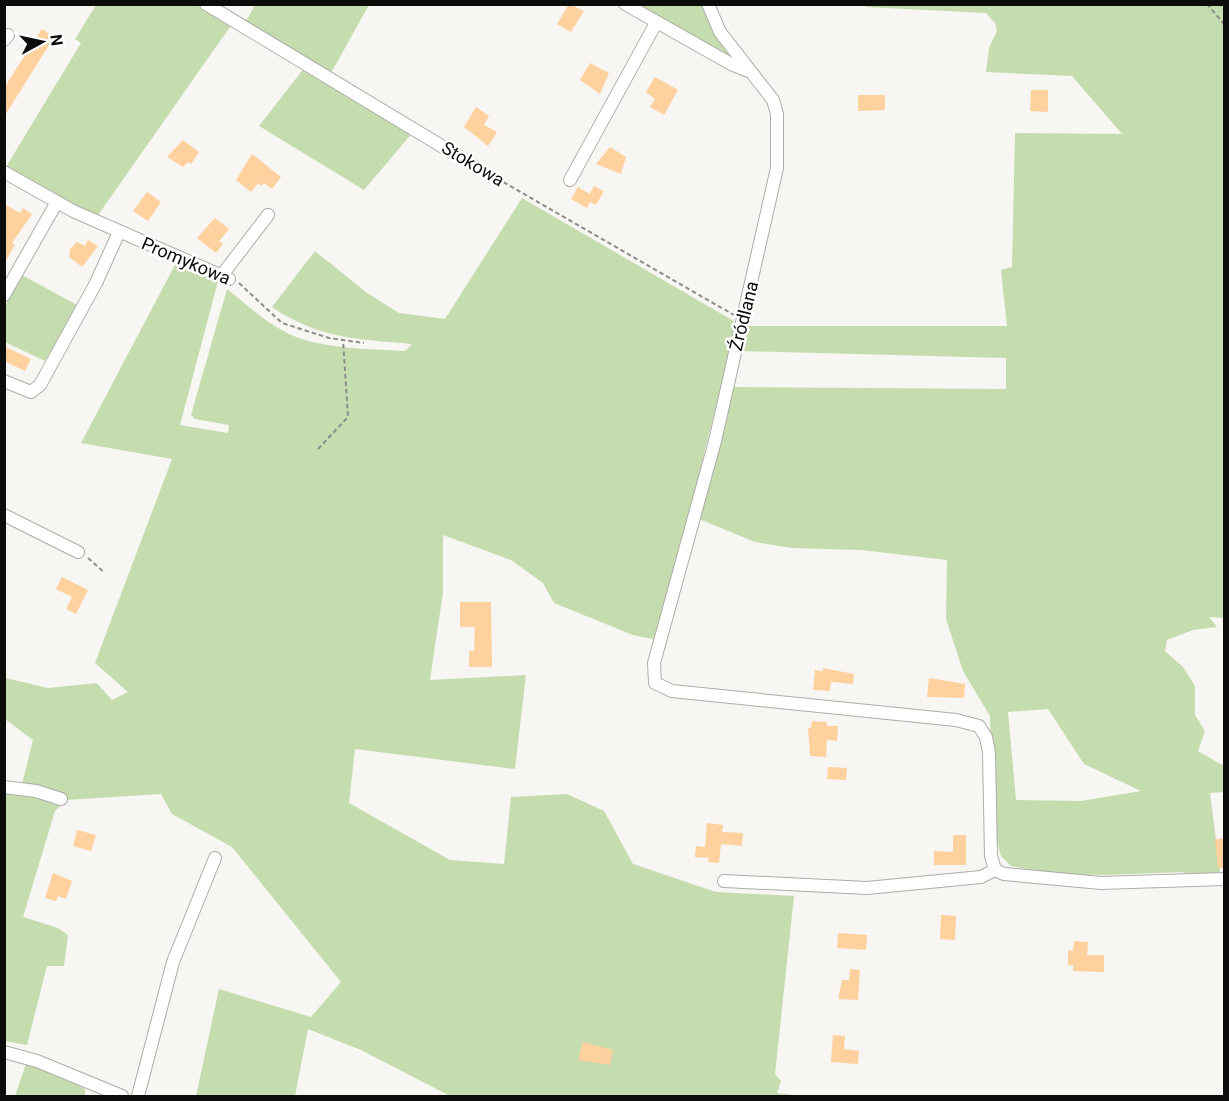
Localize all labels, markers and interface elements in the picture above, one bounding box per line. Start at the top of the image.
north arrow [12,12,72,72]
text: N [46,33,67,47]
street label: Stokowa [438,137,508,190]
street label: Promykowa [139,232,234,289]
street label: Źródlana [725,279,762,353]

